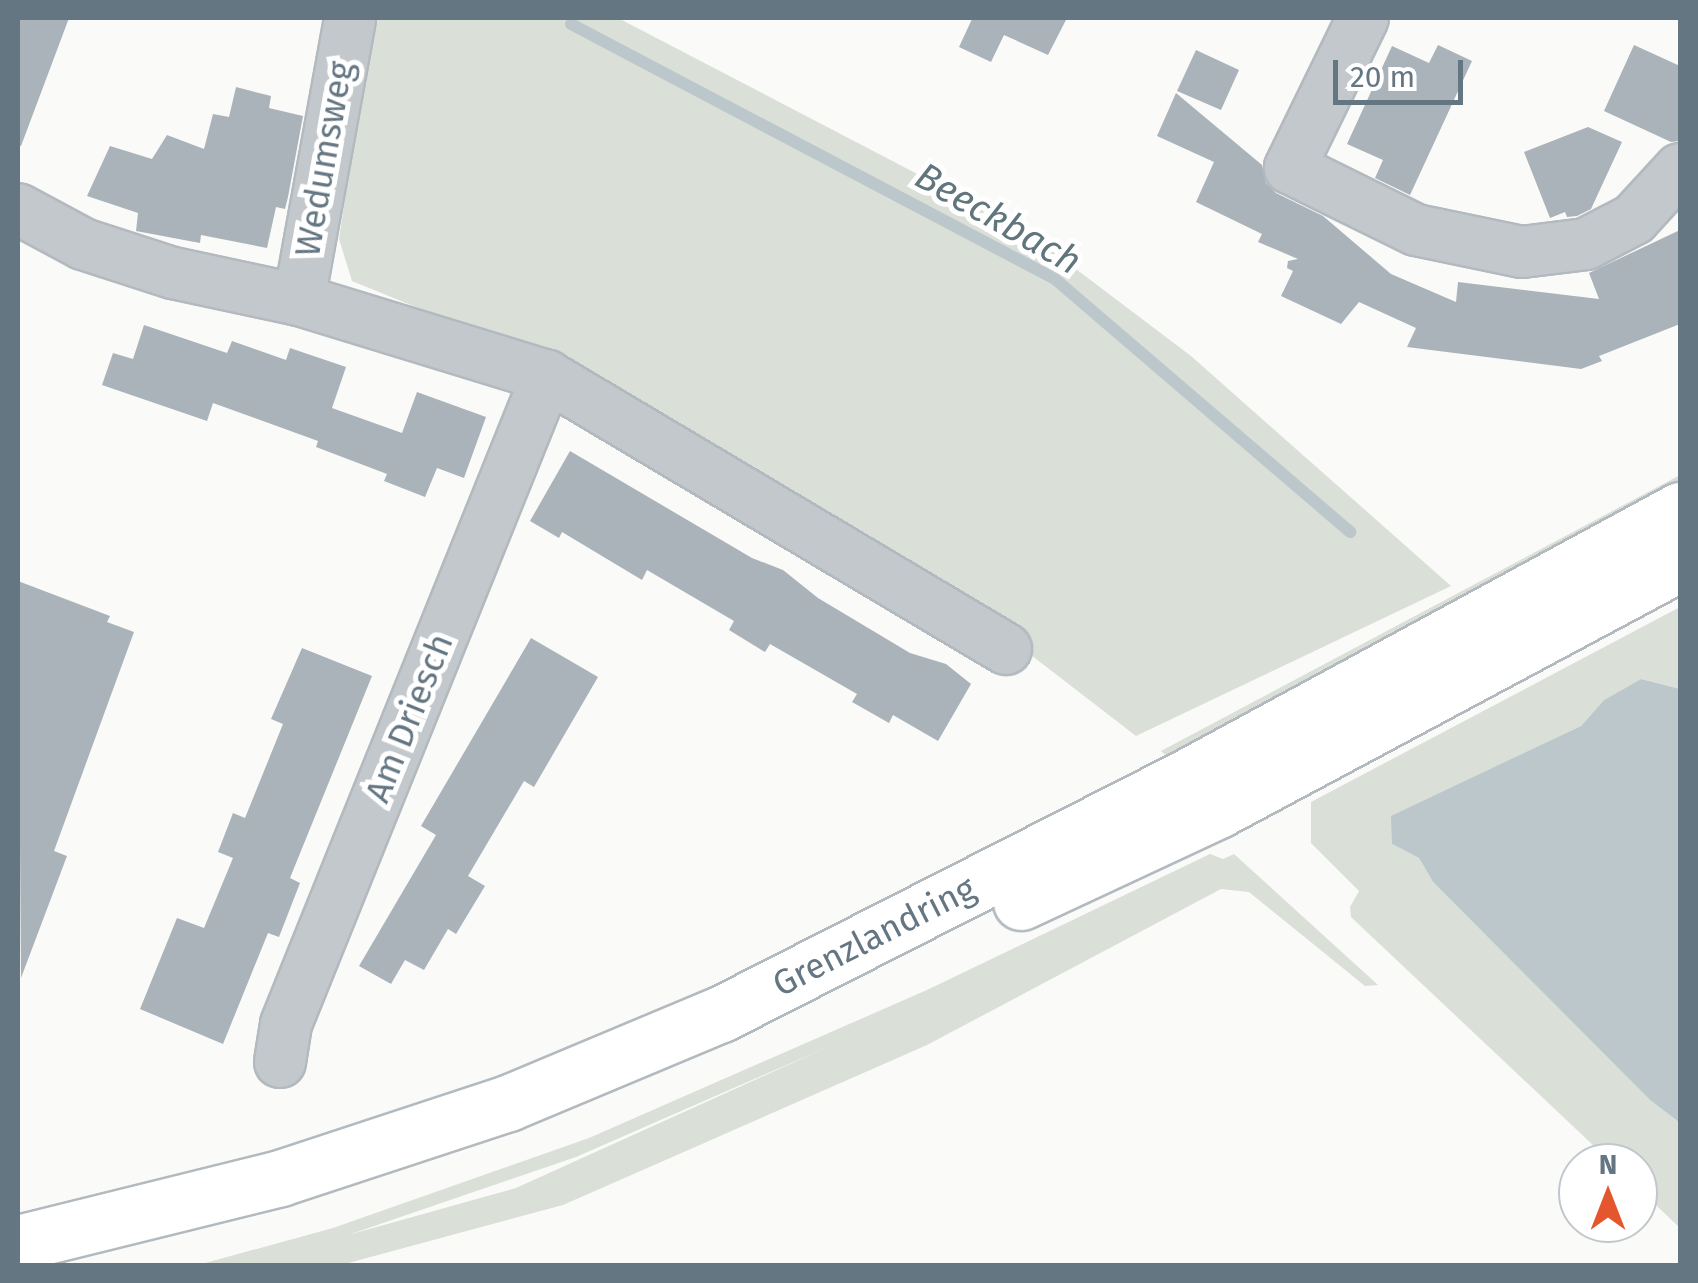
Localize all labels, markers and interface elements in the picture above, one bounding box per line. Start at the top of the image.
scale bar [1338,40,1468,102]
street label: Wedumsweg [286,58,362,260]
text: 20 m [1350,59,1415,95]
water label: Beeckbach [907,153,1089,285]
street label: Am Driesch [356,628,462,808]
street label: Grenzlandring [766,867,982,1005]
north arrow [1558,1143,1658,1243]
text: N [1599,1148,1617,1181]

